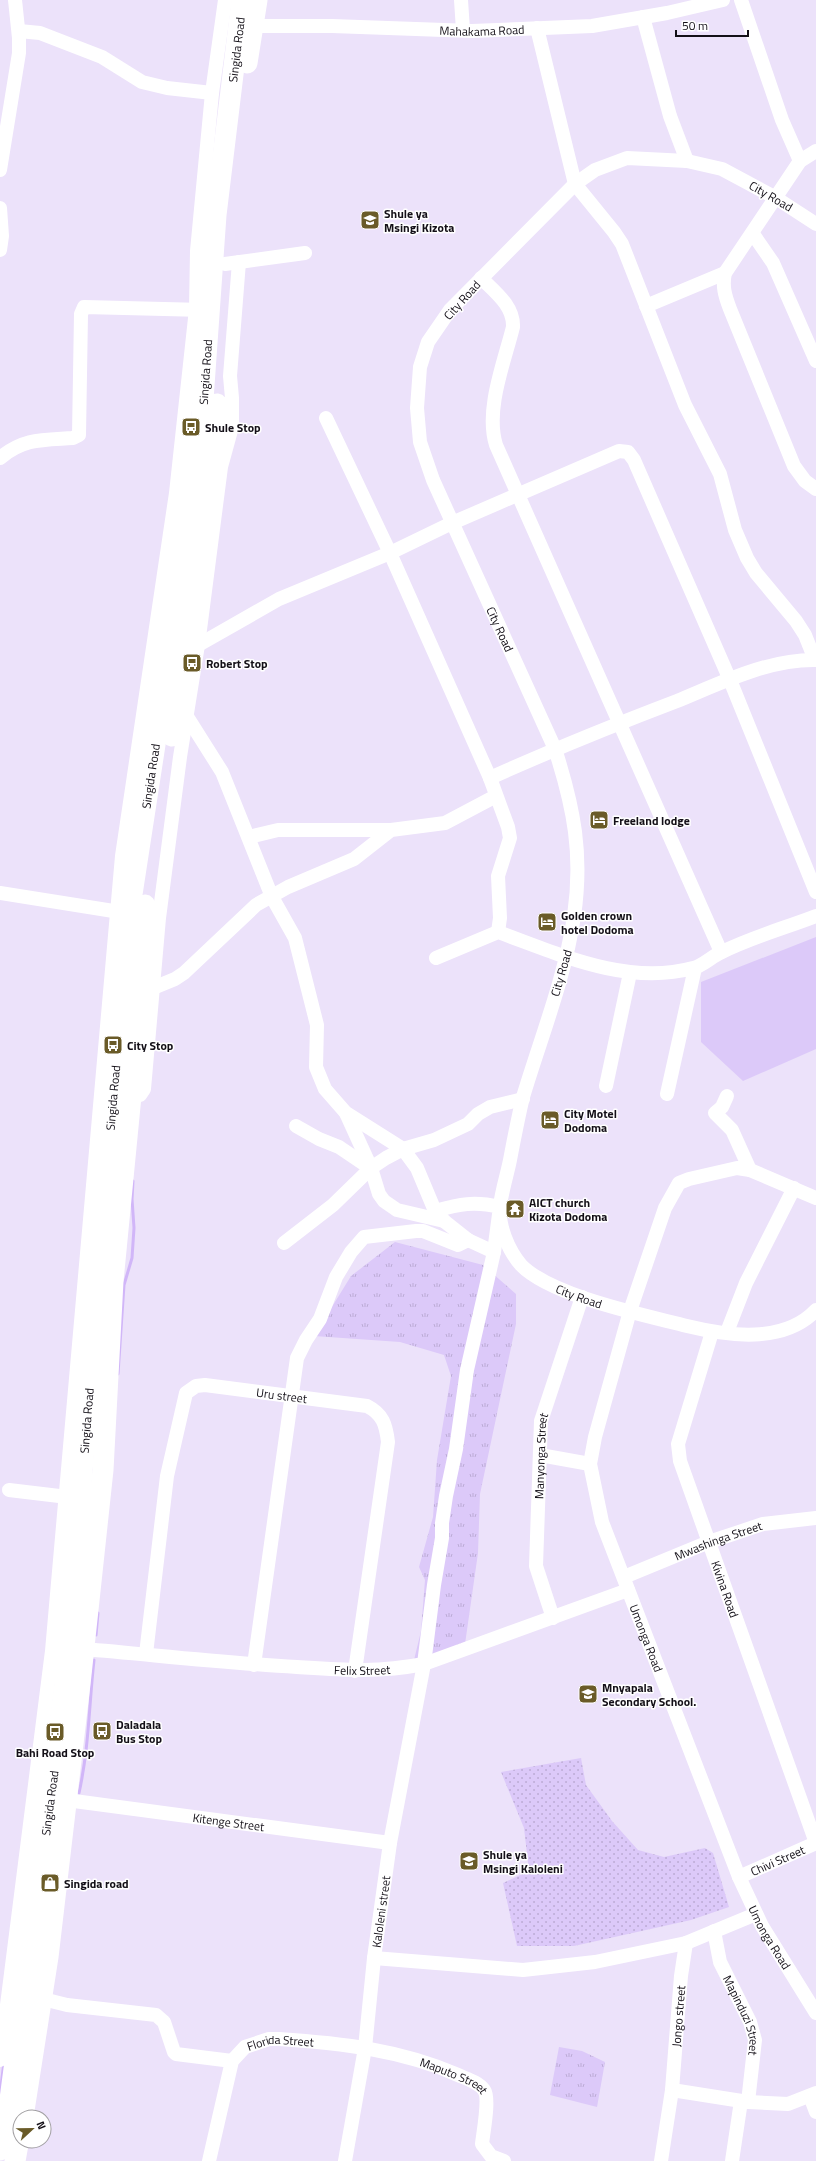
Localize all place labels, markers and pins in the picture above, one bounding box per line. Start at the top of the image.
place label: Shule ya Msingi Kizota [384,204,454,237]
school or university icon: Shule ya Msingi Kizota [359,209,381,231]
bus stop icon: Shule Stop [180,416,202,438]
place label: Shule Stop [205,418,261,437]
bus stop icon: Robert Stop [181,652,203,674]
place label: Robert Stop [206,654,268,673]
hotel icon: Freeland lodge [588,809,610,831]
place label: Freeland lodge [613,811,690,830]
place label: Golden crown hotel Dodoma [561,906,634,939]
hotel icon: Golden crown hotel Dodoma [536,911,558,933]
bus stop icon: City Stop [102,1034,124,1056]
place label: City Stop [127,1036,174,1055]
place label: City Motel Dodoma [564,1104,617,1137]
hotel icon: City Motel Dodoma [539,1109,561,1131]
place label: AICT church Kizota Dodoma [529,1193,607,1226]
temple icon: AICT church Kizota Dodoma [504,1198,526,1220]
place label: Mnyapala Secondary School. [602,1678,696,1711]
school or university icon: Mnyapala Secondary School. [577,1683,599,1705]
place label: Daladala Bus Stop [116,1715,162,1748]
bus stop icon: Daladala Bus Stop [91,1720,113,1742]
bus stop icon: Bahi Road Stop [44,1721,66,1743]
place label: Bahi Road Stop [16,1743,95,1762]
place label: Shule ya Msingi Kaloleni [483,1845,563,1878]
school or university icon: Shule ya Msingi Kaloleni [458,1850,480,1872]
shop icon: Singida road [39,1872,61,1894]
place label: Singida road [64,1874,129,1893]

